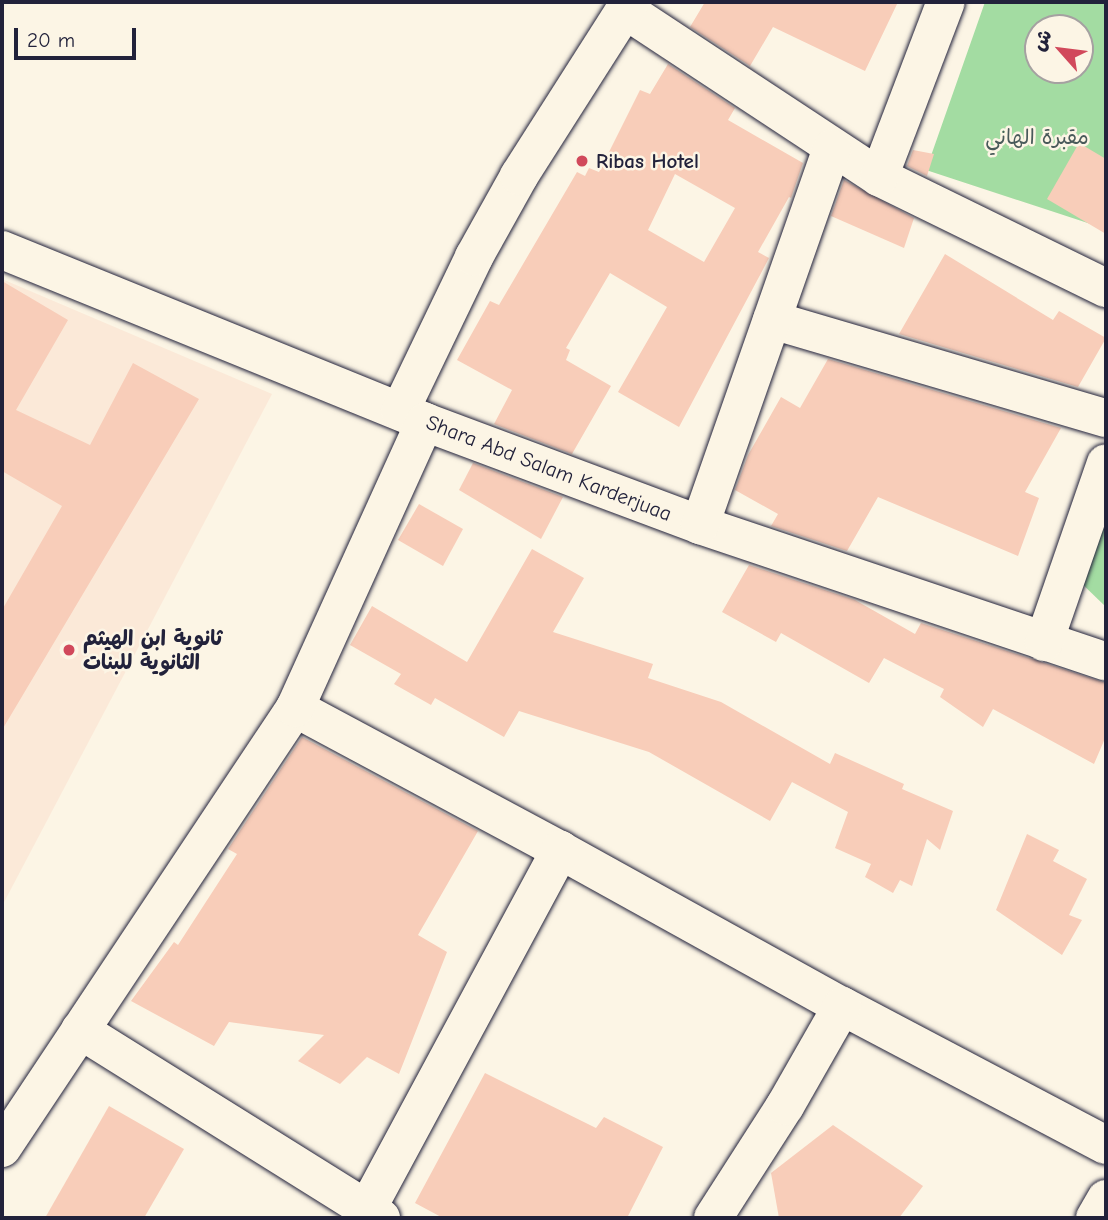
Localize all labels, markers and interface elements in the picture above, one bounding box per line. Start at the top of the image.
scale bar [18,14,140,58]
north arrow [1024,14,1094,84]
text: ش [1028,26,1057,54]
text: 20 m [27,28,75,52]
park label: مقبرة الهاني [985,124,1089,150]
place label: Ribas Hotel [596,148,699,174]
marker: Ribas Hotel [574,153,590,169]
street label: Shara Abd Salam Karderjuaa [423,409,675,527]
place label: ثانوية ابن الهيثم الثانوية للبنات [83,625,222,675]
marker: ثانوية ابن الهيثم الثانوية للبنات [61,642,77,658]

